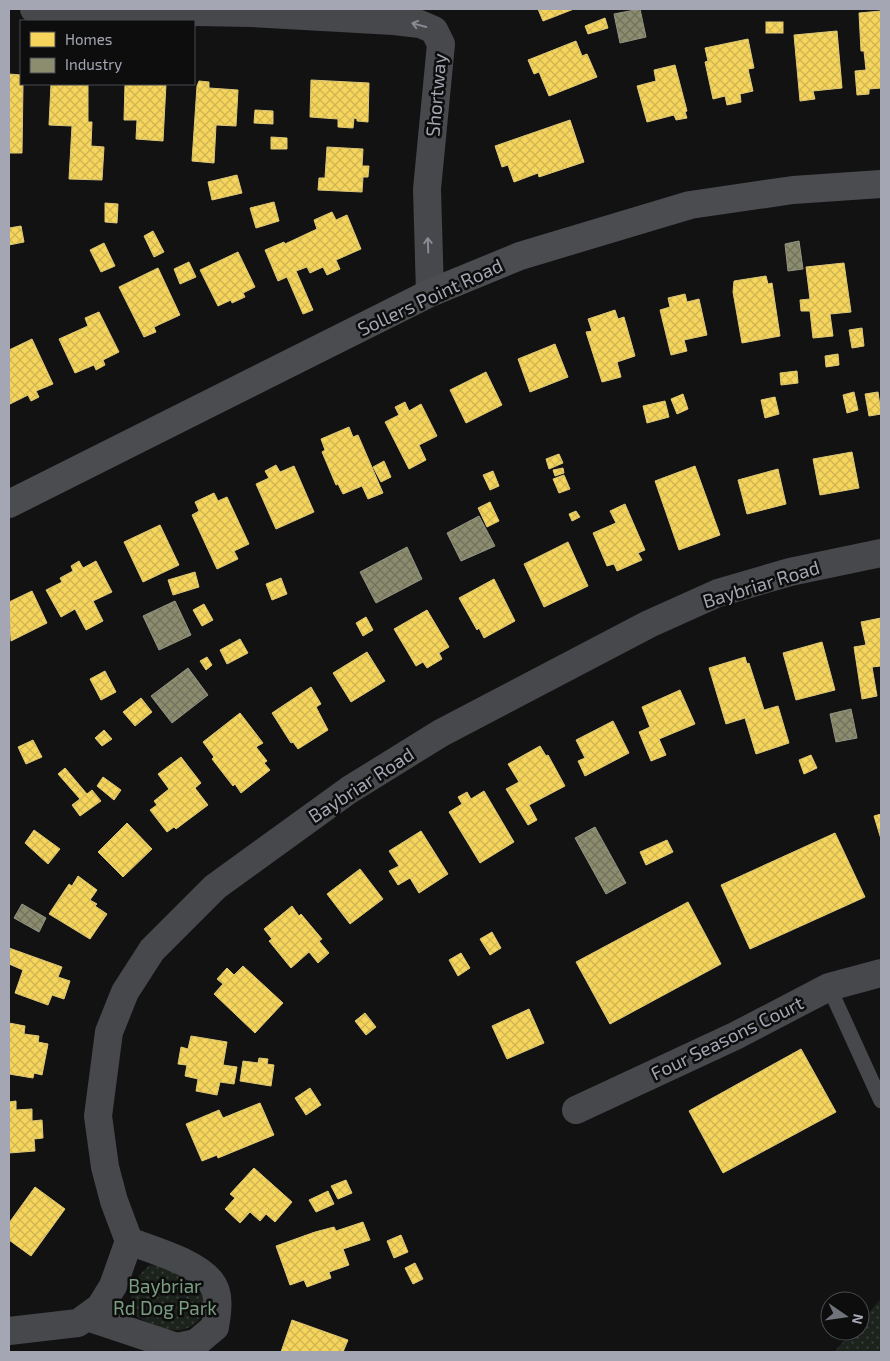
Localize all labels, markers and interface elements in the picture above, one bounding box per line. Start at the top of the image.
legend [20,20,195,85]
one-way arrow [411,20,427,29]
text: Homes [65,30,112,48]
street label: Shortway [420,52,451,138]
text: Industry [65,55,122,73]
one-way arrow [424,237,433,253]
street label: Sollers Point Road [354,253,506,340]
street label: Baybriar Road [700,555,822,612]
street label: Baybriar Road [304,742,418,827]
street label: Four Seasons Court [647,991,807,1084]
park label: Baybriar Rd Dog Park [113,1274,217,1319]
north arrow [820,1291,870,1341]
text: N [849,1312,868,1326]

